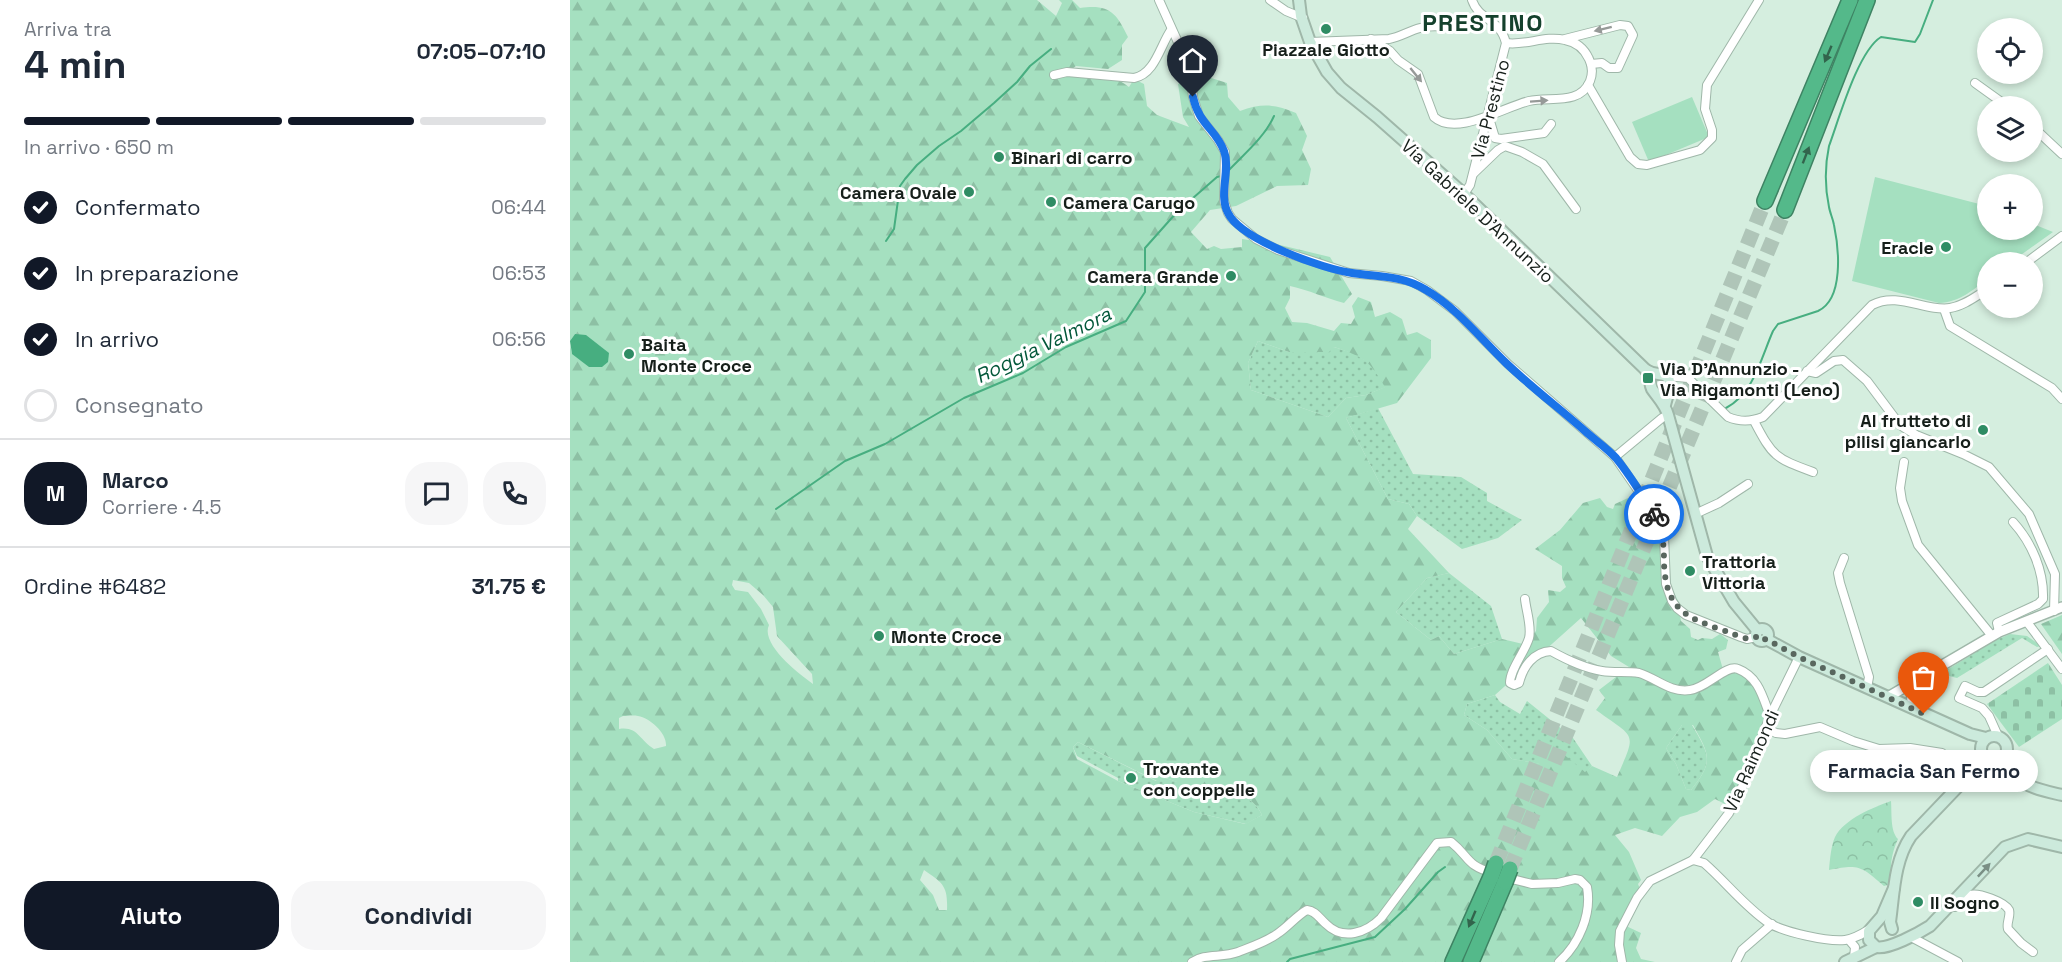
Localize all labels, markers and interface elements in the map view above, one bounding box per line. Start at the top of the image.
district label: PRESTINO [1422,7,1544,38]
text: Arriva tra [24,16,112,42]
map controls [1977,18,2043,318]
button: locate [1977,18,2043,84]
marker: Piazzale Giotto [1319,22,1333,36]
one-way arrow [1594,25,1612,35]
pin [1167,35,1218,97]
text: 07:05–07:10 [416,37,546,65]
place label: Piazzale Giotto [1262,38,1390,61]
text: 4 min [24,40,126,89]
icon: home [1176,44,1209,77]
one-way arrow [1822,45,1832,63]
street label: Via Prestino [1466,56,1514,162]
one-way arrow [1410,67,1423,83]
one-way arrow [1530,96,1549,105]
button: layers [1977,96,2043,162]
text: In arrivo · 650 m [24,134,174,160]
street label: Via Gabriele D'Annunzio [1397,134,1559,288]
place label: Binari di carro [1011,146,1132,169]
one-way arrow [1801,146,1811,164]
marker: Binari di carro [992,150,1006,164]
button: + [1977,174,2043,240]
place label: Camera Ovale [840,181,957,204]
marker: Camera Ovale [962,185,976,199]
icon: check [24,191,57,224]
place label: Camera Carugo [1063,191,1195,214]
text: Confermato [75,193,201,221]
text: 06:44 [491,194,546,220]
marker: Camera Carugo [1044,195,1058,209]
place label: Eracle [1881,236,1934,259]
marker: Eracle [1939,240,1953,254]
button: − [1977,252,2043,318]
icon: check [24,257,57,290]
text: In preparazione [75,259,239,287]
text: 06:53 [492,260,546,286]
place label: Camera Grande [1087,265,1219,288]
marker: Camera Grande [1224,269,1238,283]
water label: Roggia Valmora [971,301,1116,389]
icon: check [24,323,57,356]
text: In arrivo [75,325,159,353]
text: 06:56 [492,326,546,352]
place label: Baita Monte Croce [641,333,752,377]
marker: Baita Monte Croce [622,347,636,361]
place label: Via D'Annunzio - Via Rigamonti (Leno) [1660,357,1840,401]
marker: Via D'Annunzio - Via Rigamonti (Leno) [1641,371,1655,385]
text: Consegnato [75,391,204,419]
place label: Al frutteto di pilisi giancarlo [1845,409,1971,453]
marker: Al frutteto di pilisi giancarlo [1976,423,1990,437]
button: chat [405,462,468,525]
button: phone [483,462,546,525]
text: Marco [102,466,169,494]
text: M [46,479,65,507]
courier [1624,484,1684,544]
text: Corriere · 4.5 [102,494,222,520]
icon: bike [1638,498,1671,531]
place label: Trattoria Vittoria [1702,550,1777,594]
marker: Trattoria Vittoria [1683,564,1697,578]
text: Ordine #6482 [24,572,166,600]
text: 31.75 € [471,572,546,600]
place label: Monte Croce [891,625,1002,648]
marker: Monte Croce [872,629,886,643]
pin [1898,652,1949,714]
icon: bag [1907,661,1940,694]
street label: Via Raimondi [1718,706,1784,816]
callout: Farmacia San Fermo [1810,750,2038,792]
place label: Trovante con coppelle [1143,757,1255,801]
text: Farmacia San Fermo [1828,758,2020,784]
marker: Trovante con coppelle [1124,771,1138,785]
one-way arrow [1977,863,1990,878]
button: Aiuto [24,881,279,950]
button: Condividi [291,881,546,950]
place label: Il Sogno [1930,891,2000,914]
marker: Il Sogno [1911,895,1925,909]
one-way arrow [1467,911,1476,928]

